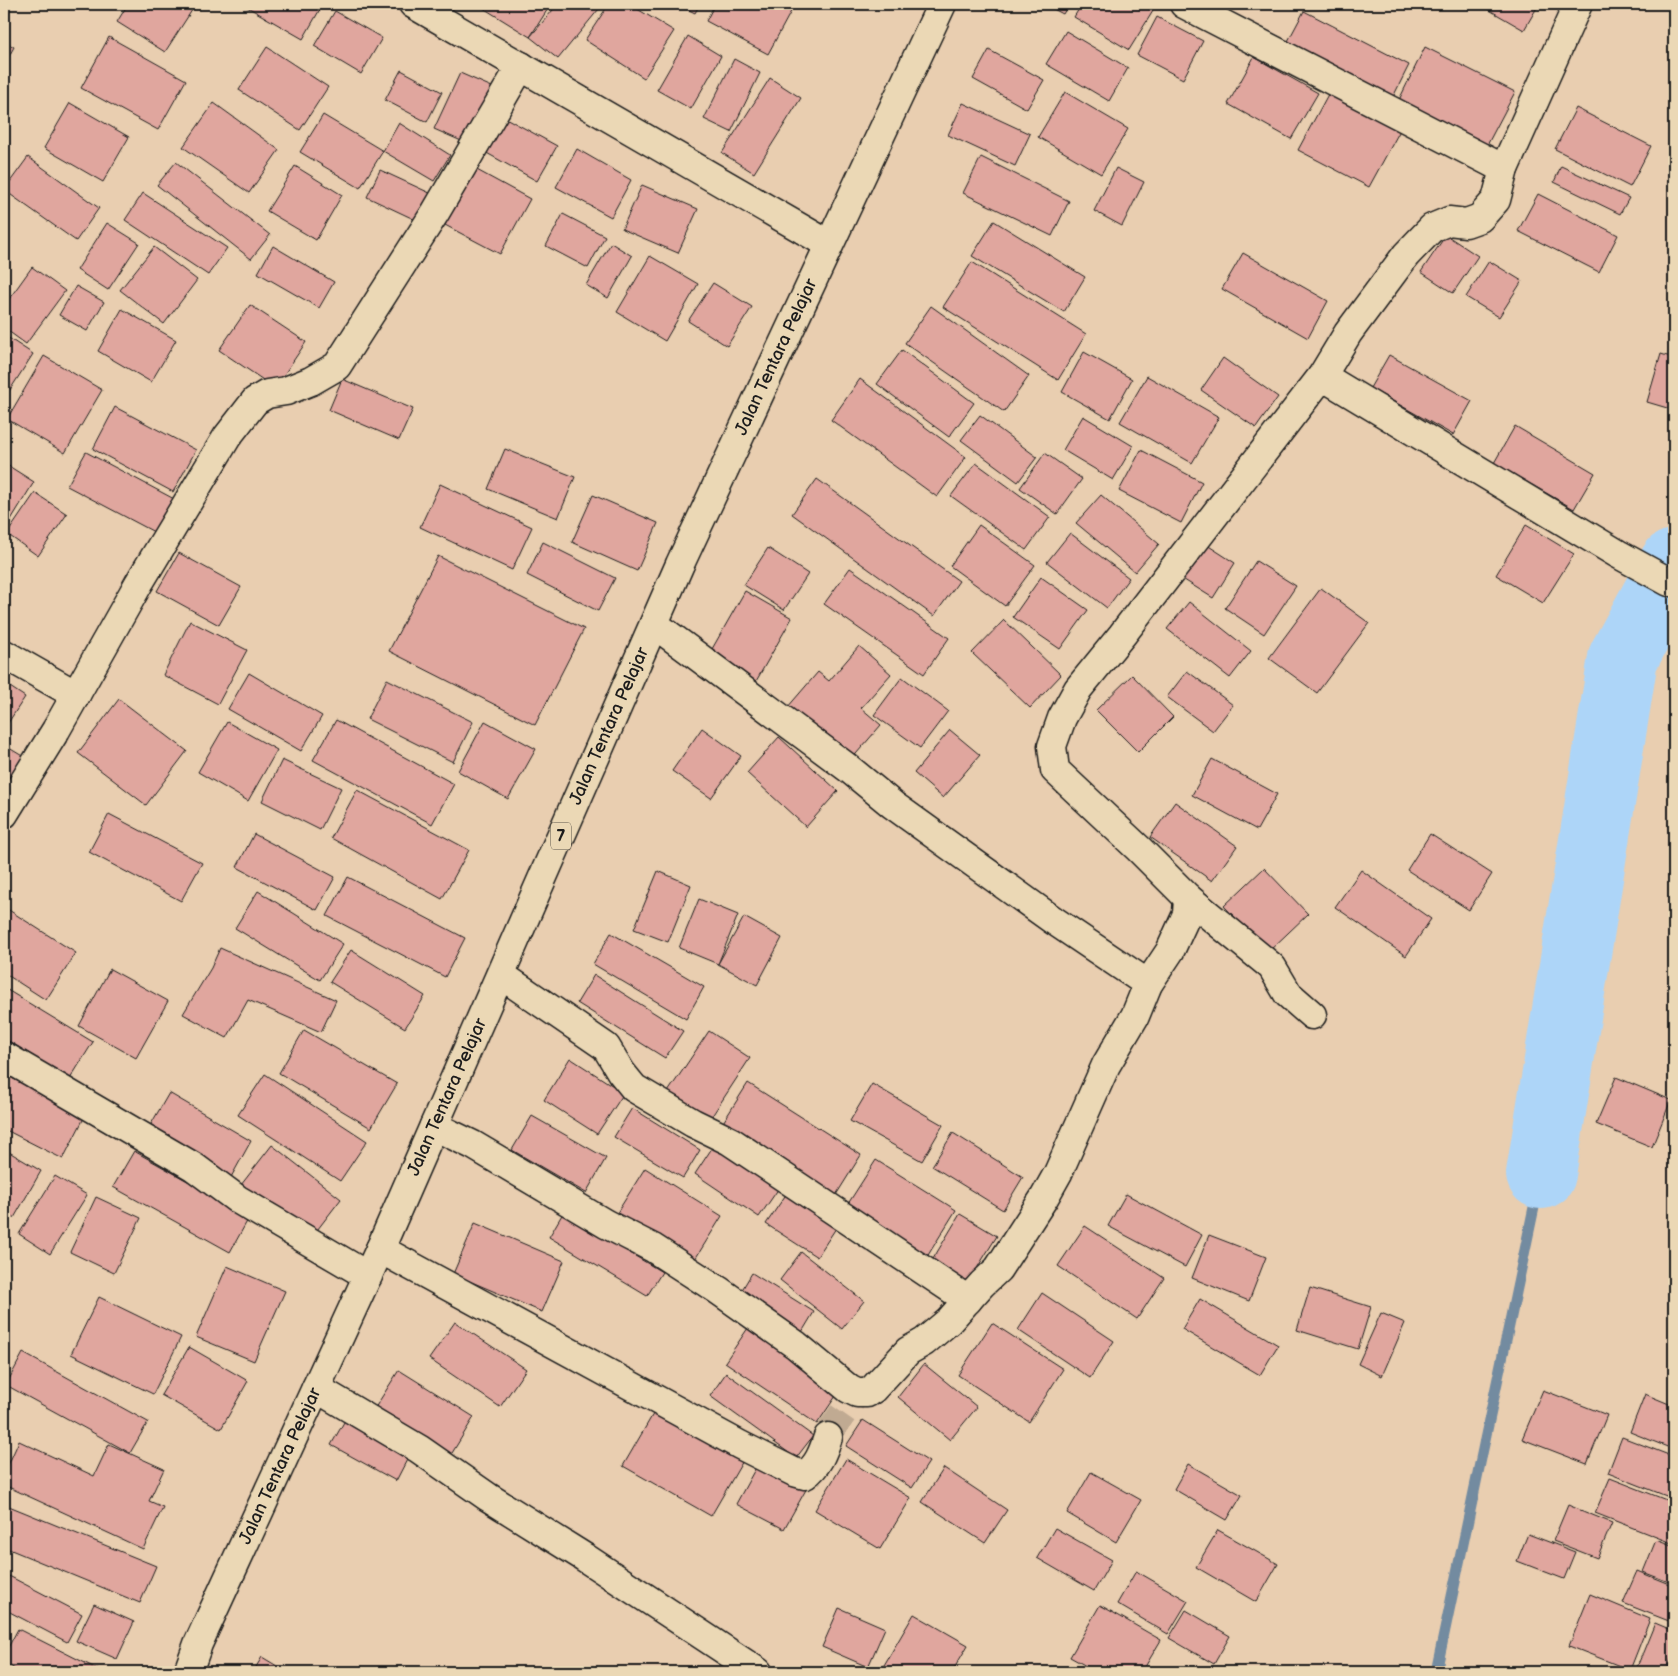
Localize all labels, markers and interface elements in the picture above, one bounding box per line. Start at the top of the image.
street label: Jalan Tentara Pelajar [731,275,822,439]
street label: Jalan Tentara Pelajar [565,644,653,808]
road number: 7 [551,822,571,849]
street label: Jalan Tentara Pelajar [403,1015,491,1179]
street label: Jalan Tentara Pelajar [235,1384,326,1548]

